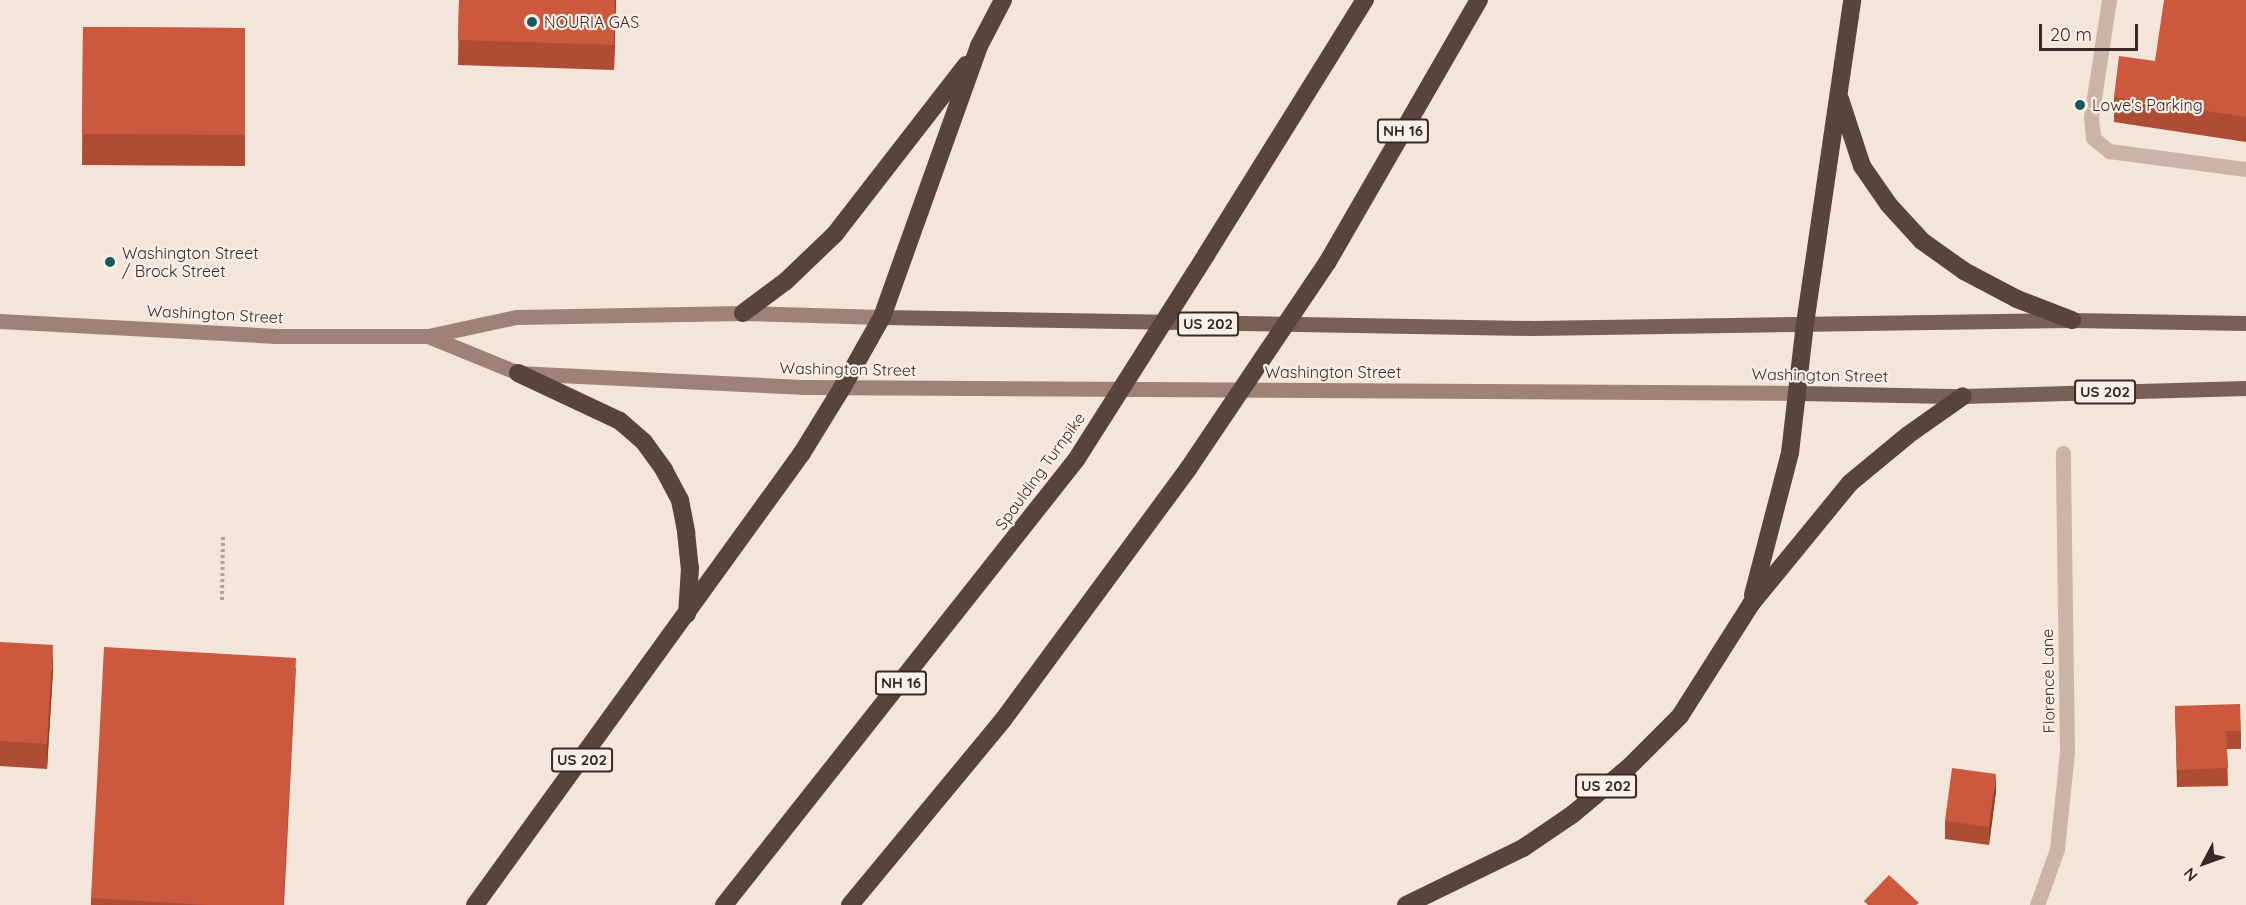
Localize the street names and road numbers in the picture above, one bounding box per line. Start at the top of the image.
road number: NH 16 [1376,119,1430,143]
street label: Washington Street [146,301,284,327]
road number: US 202 [1176,312,1240,336]
street label: Washington Street [780,358,916,380]
street label: Washington Street [1265,362,1401,382]
street label: Washington Street [1752,364,1888,386]
road number: US 202 [2074,380,2136,404]
street label: Spaulding Turnpike [991,409,1089,533]
street label: Florence Lane [2037,629,2059,733]
road number: NH 16 [874,671,928,695]
road number: US 202 [550,748,614,772]
road number: US 202 [1574,774,1638,798]

